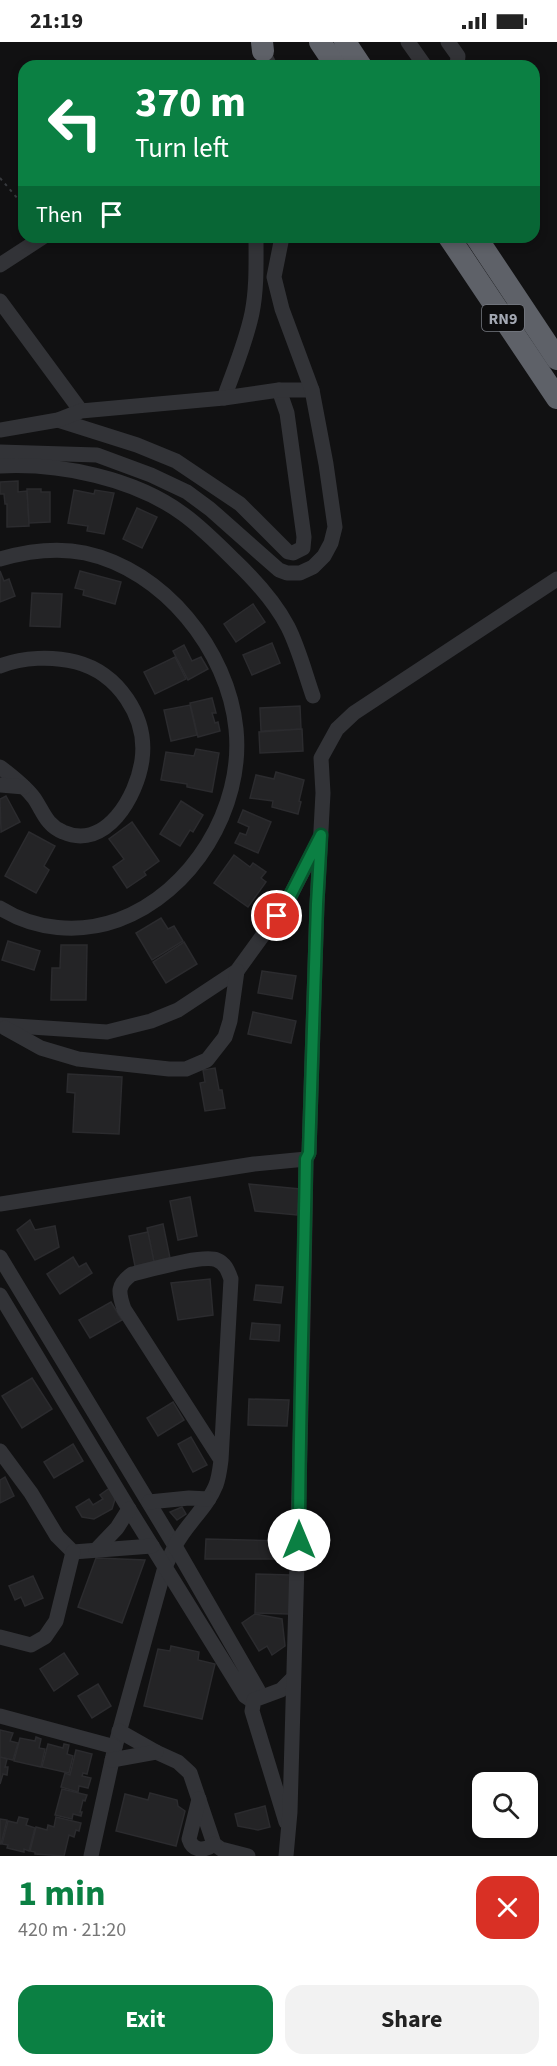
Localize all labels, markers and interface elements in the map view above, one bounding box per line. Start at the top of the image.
text: 21:19 [30,5,83,37]
text: 370 m [135,73,246,133]
icon: left [36,84,114,162]
text: Turn left [135,129,229,168]
icon: arrive [95,198,128,231]
text: Then [36,199,83,231]
road number: RN9 [482,305,524,331]
pin [251,890,302,941]
icon: arrive [260,899,293,932]
position arrow [267,1508,331,1572]
map controls [472,1772,538,1838]
button: search [472,1772,538,1838]
text: 1 min [18,1868,106,1919]
button: close [476,1876,539,1939]
text: 420 m · 21:20 [18,1916,126,1944]
button: Exit [18,1985,273,2054]
button: Share [285,1985,539,2054]

